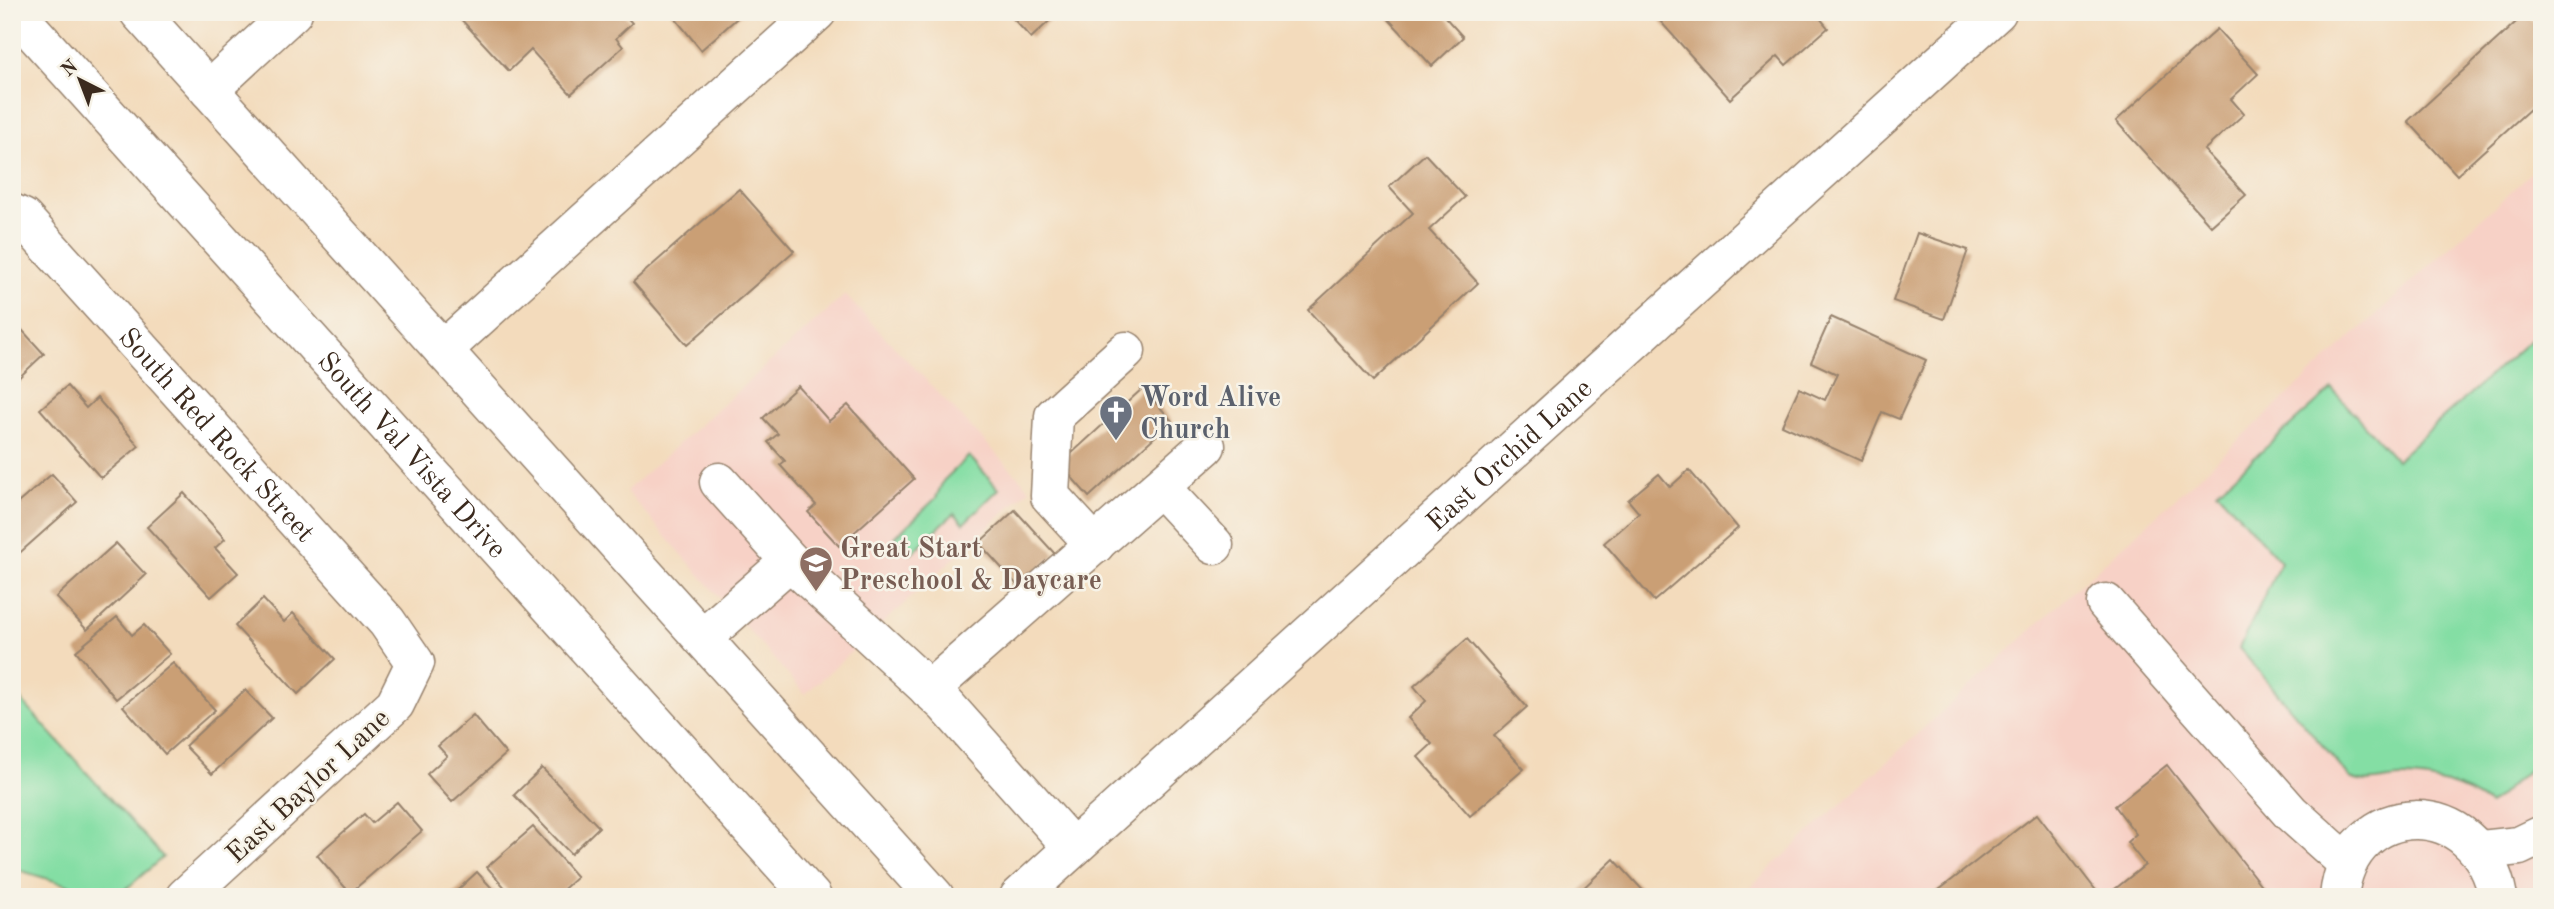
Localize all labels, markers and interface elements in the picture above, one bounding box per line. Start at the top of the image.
north arrow [46,46,116,116]
text: N [59,57,82,81]
street label: South Red Rock Street [112,324,319,549]
street label: South Val Vista Drive [311,348,511,565]
street label: East Orchid Lane [1422,375,1598,538]
place label: Word Alive Church [1140,385,1281,445]
church icon: Word Alive Church [1097,393,1135,442]
place label: Great Start Preschool & Daycare [840,536,1102,596]
school or university icon: Great Start Preschool & Daycare [797,544,835,593]
street label: East Baylor Lane [222,705,396,870]

